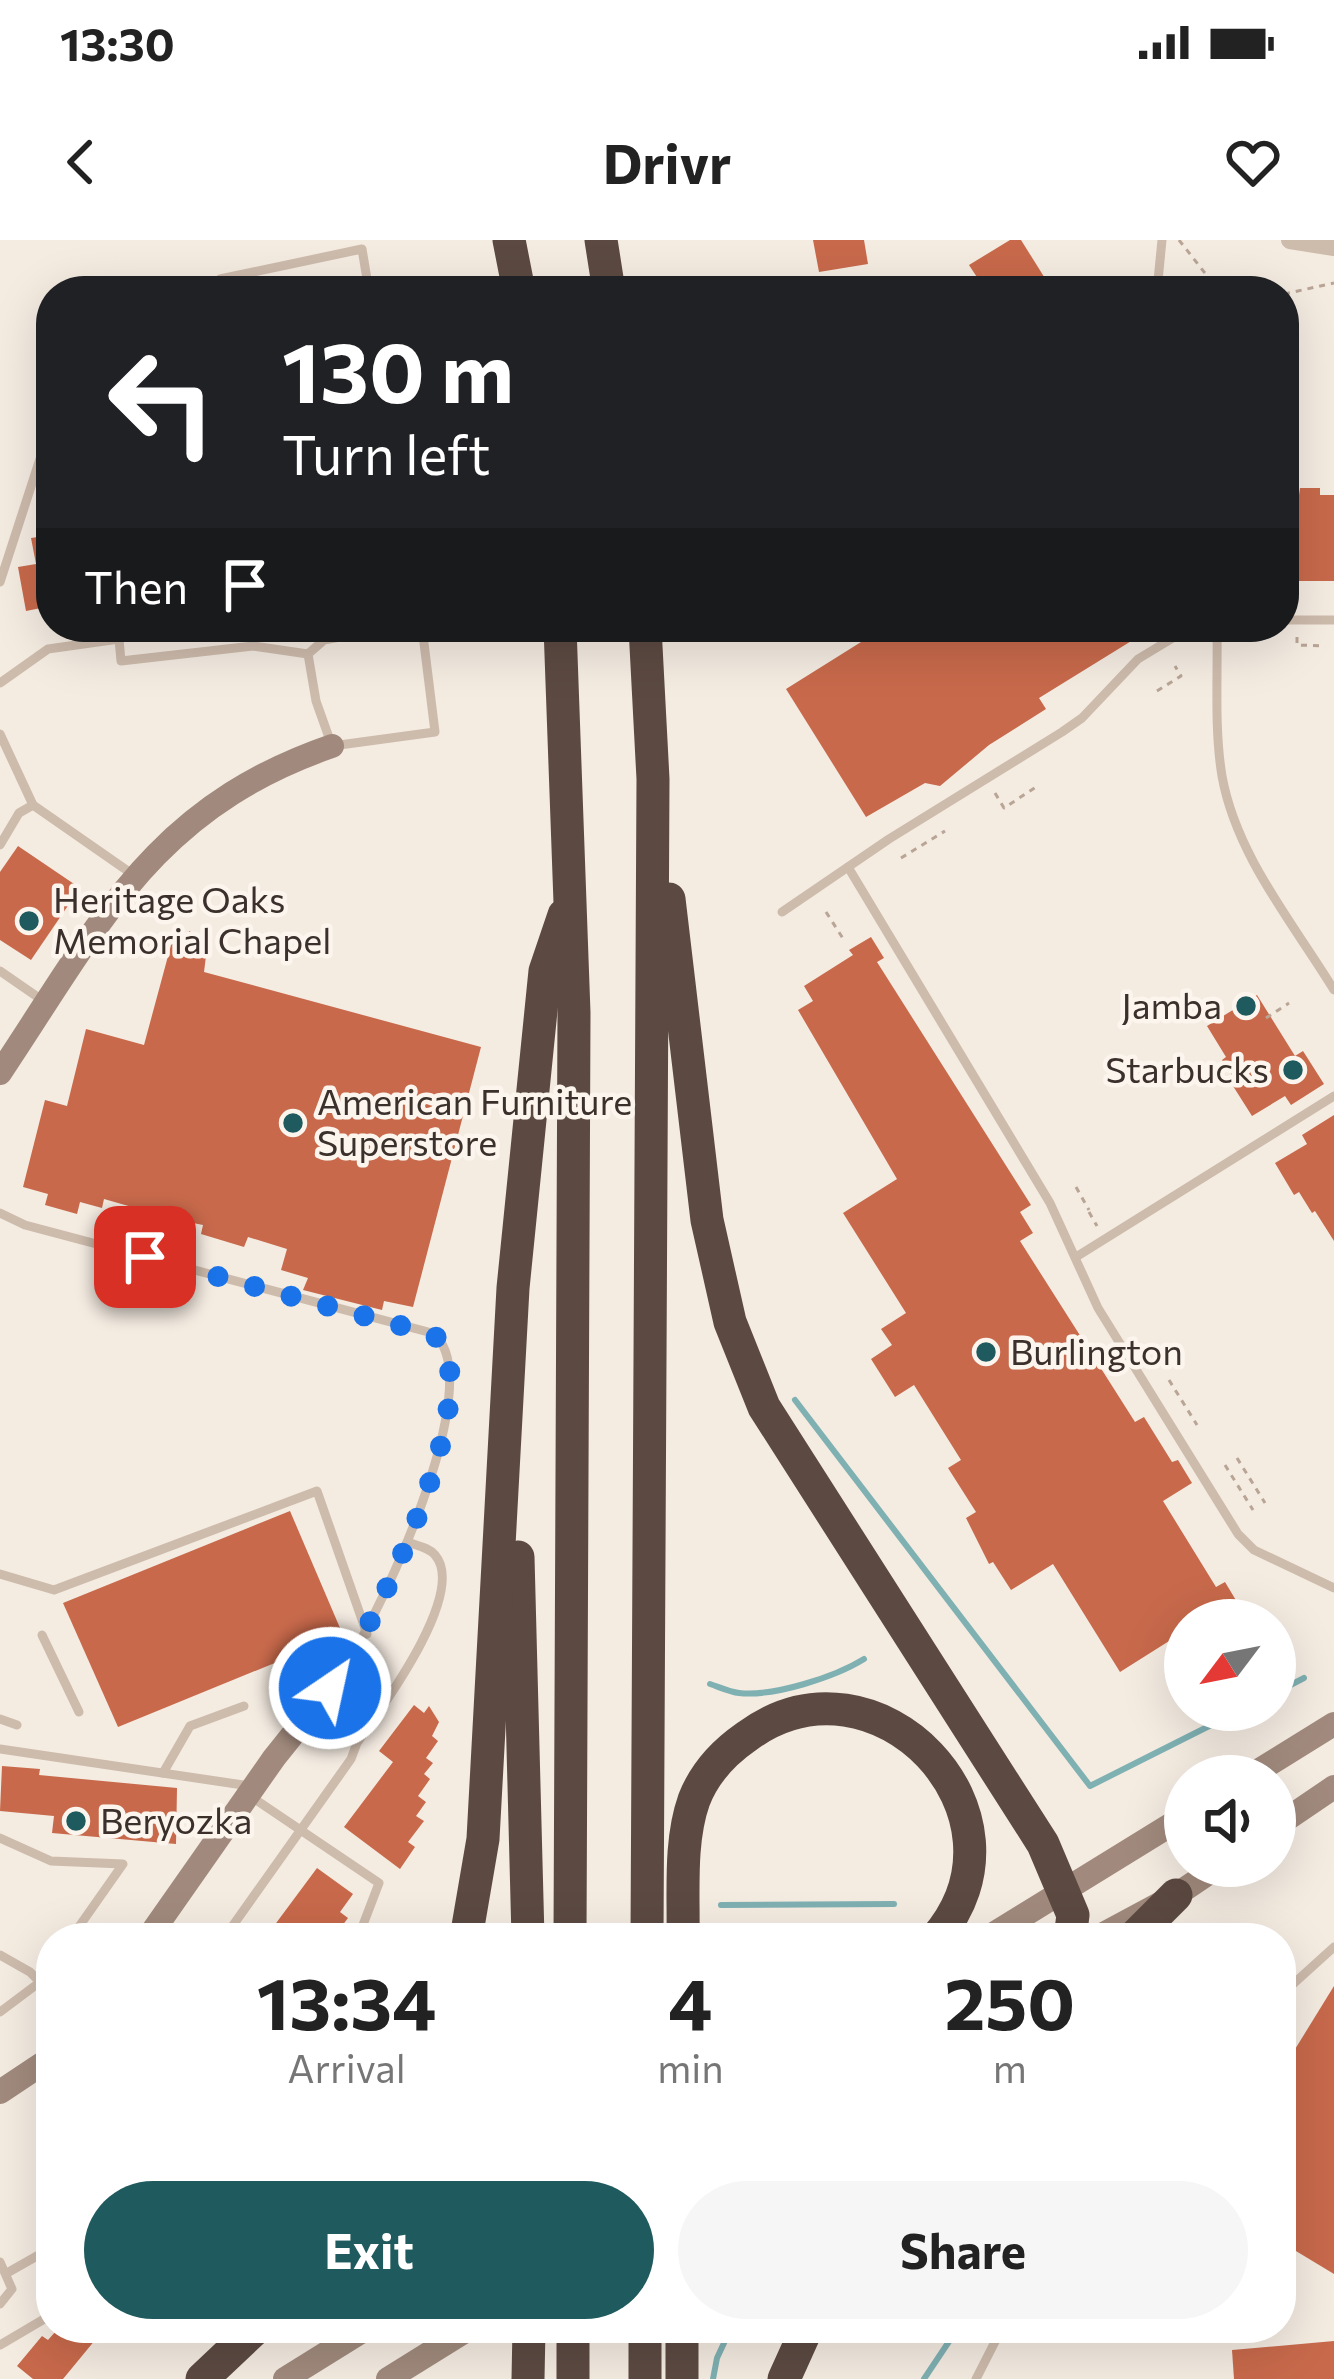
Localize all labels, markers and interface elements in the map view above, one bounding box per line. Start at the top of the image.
text: 13:30 [60,15,175,70]
icon: back [48,129,114,195]
text: Drivr [603,129,731,195]
icon: heart [1220,129,1286,195]
text: 130 m [282,318,514,420]
icon: left [84,324,240,480]
text: Turn left [282,420,490,486]
icon: arrive [212,552,278,618]
text: Then [84,558,188,613]
place label: Heritage Oaks Memorial Chapel [53,876,331,961]
marker: Heritage Oaks Memorial Chapel [16,908,42,934]
place label: Jamba [1121,982,1222,1026]
marker: Jamba [1233,993,1259,1019]
place label: Starbucks [1105,1046,1269,1090]
marker: Starbucks [1280,1057,1306,1083]
place label: American Furniture Superstore [317,1078,632,1163]
marker: American Furniture Superstore [280,1110,306,1136]
pin [94,1206,196,1308]
icon: arrive [112,1224,178,1290]
place label: Burlington [1010,1328,1183,1372]
marker: Burlington [973,1339,999,1365]
north arrow [1164,1599,1296,1731]
map controls [1164,1599,1296,1887]
position arrow [267,1625,393,1751]
button: sound [1164,1755,1296,1887]
place label: Beryozka [100,1797,252,1841]
marker: Beryozka [63,1808,89,1834]
text: 13:34 [257,1957,436,2045]
text: 4 [668,1957,713,2045]
text: 250 [944,1957,1075,2045]
text: Arrival [288,2043,406,2091]
text: min [657,2043,724,2091]
text: m [993,2043,1027,2091]
button: Exit [84,2181,654,2319]
button: Share [678,2181,1248,2319]

